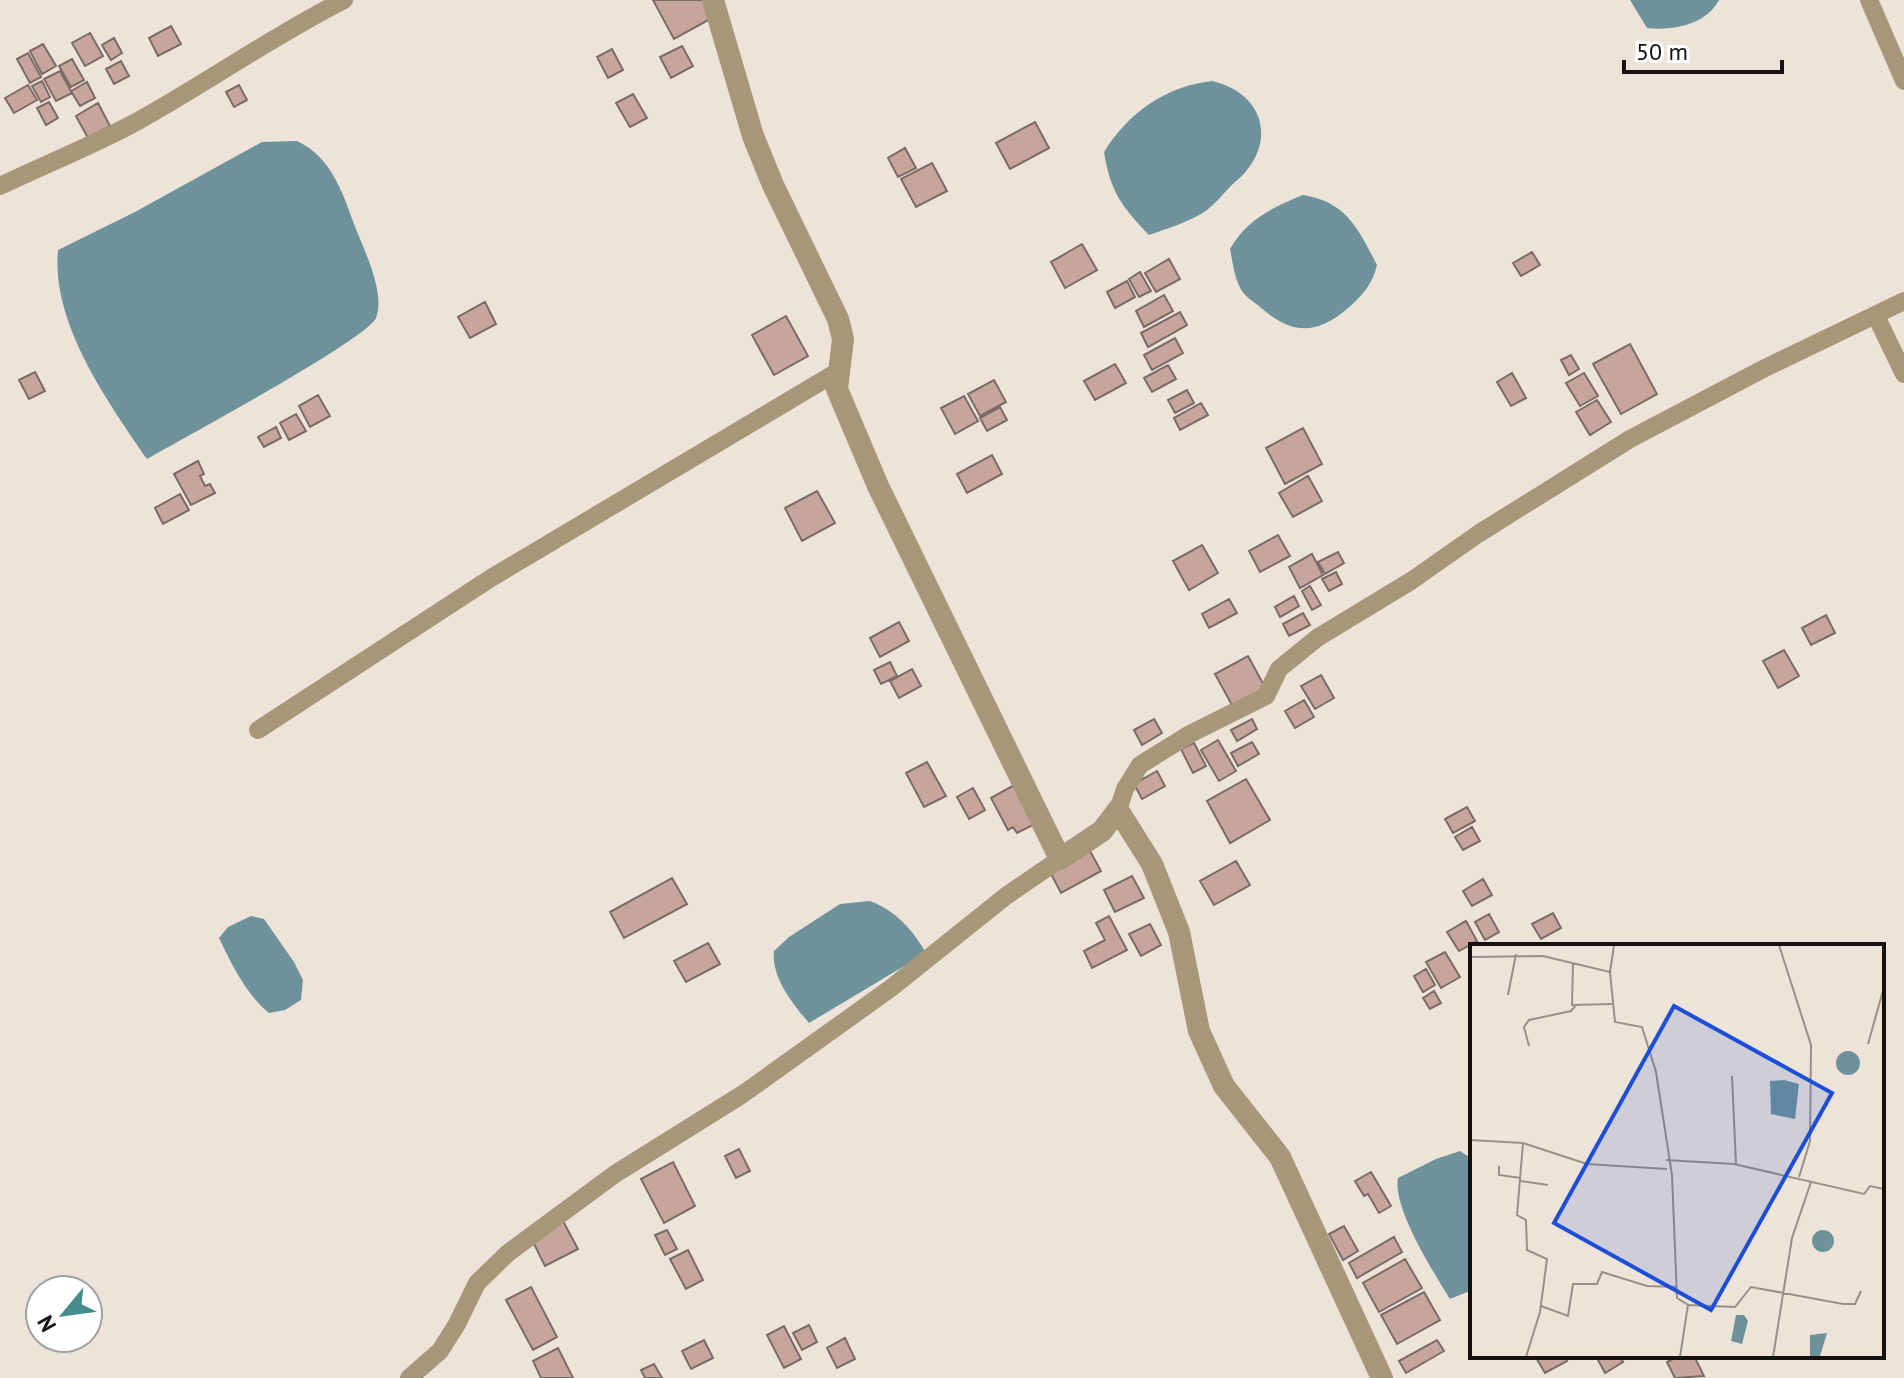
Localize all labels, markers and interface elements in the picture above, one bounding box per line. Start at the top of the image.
scale bar [1624,24,1782,74]
text: 50 m [1636,36,1688,67]
inset map [1470,944,1884,1358]
north arrow [24,1274,104,1354]
text: N [31,1311,62,1337]

